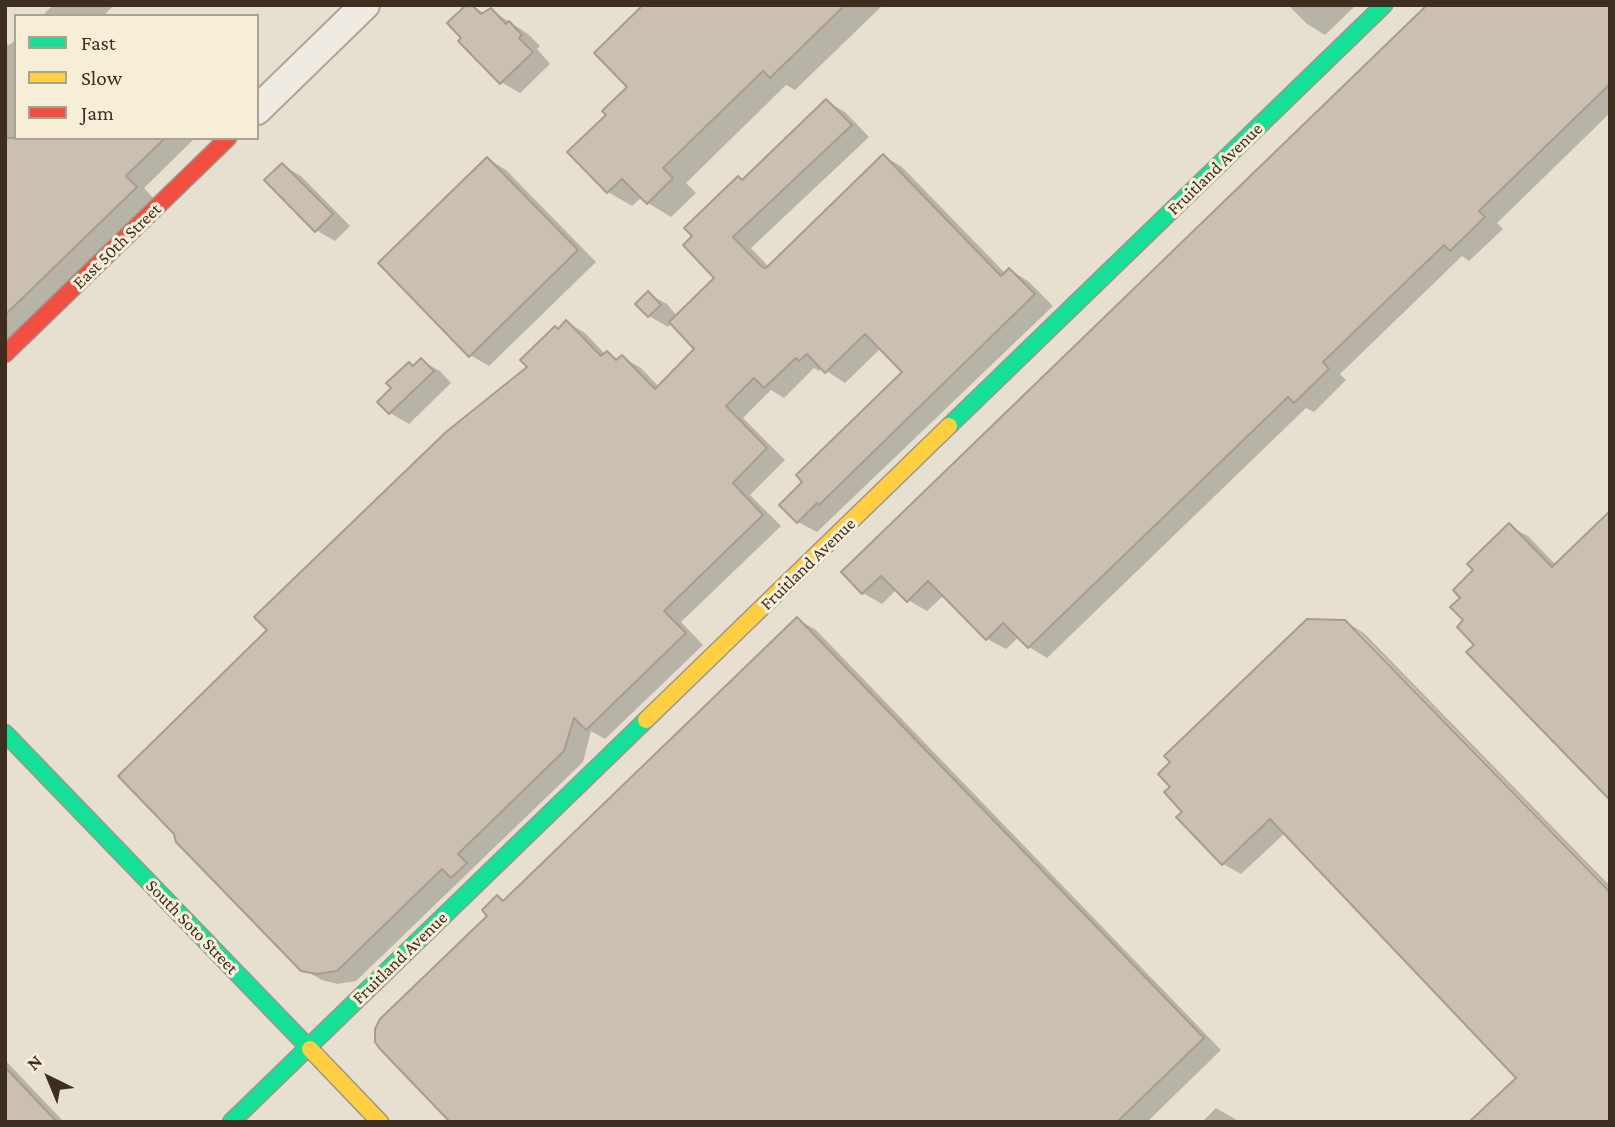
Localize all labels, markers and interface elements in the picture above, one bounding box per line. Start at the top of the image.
legend [14,14,259,140]
text: Fast [81,31,116,55]
text: Slow [81,66,122,90]
text: Jam [81,101,114,125]
street label: Fruitland Avenue [1163,118,1267,220]
street label: East 50th Street [68,199,166,293]
street label: Fruitland Avenue [756,513,860,615]
street label: South Soto Street [141,875,243,979]
street label: Fruitland Avenue [348,907,452,1009]
north arrow [14,1043,84,1113]
text: N [22,1050,46,1074]

